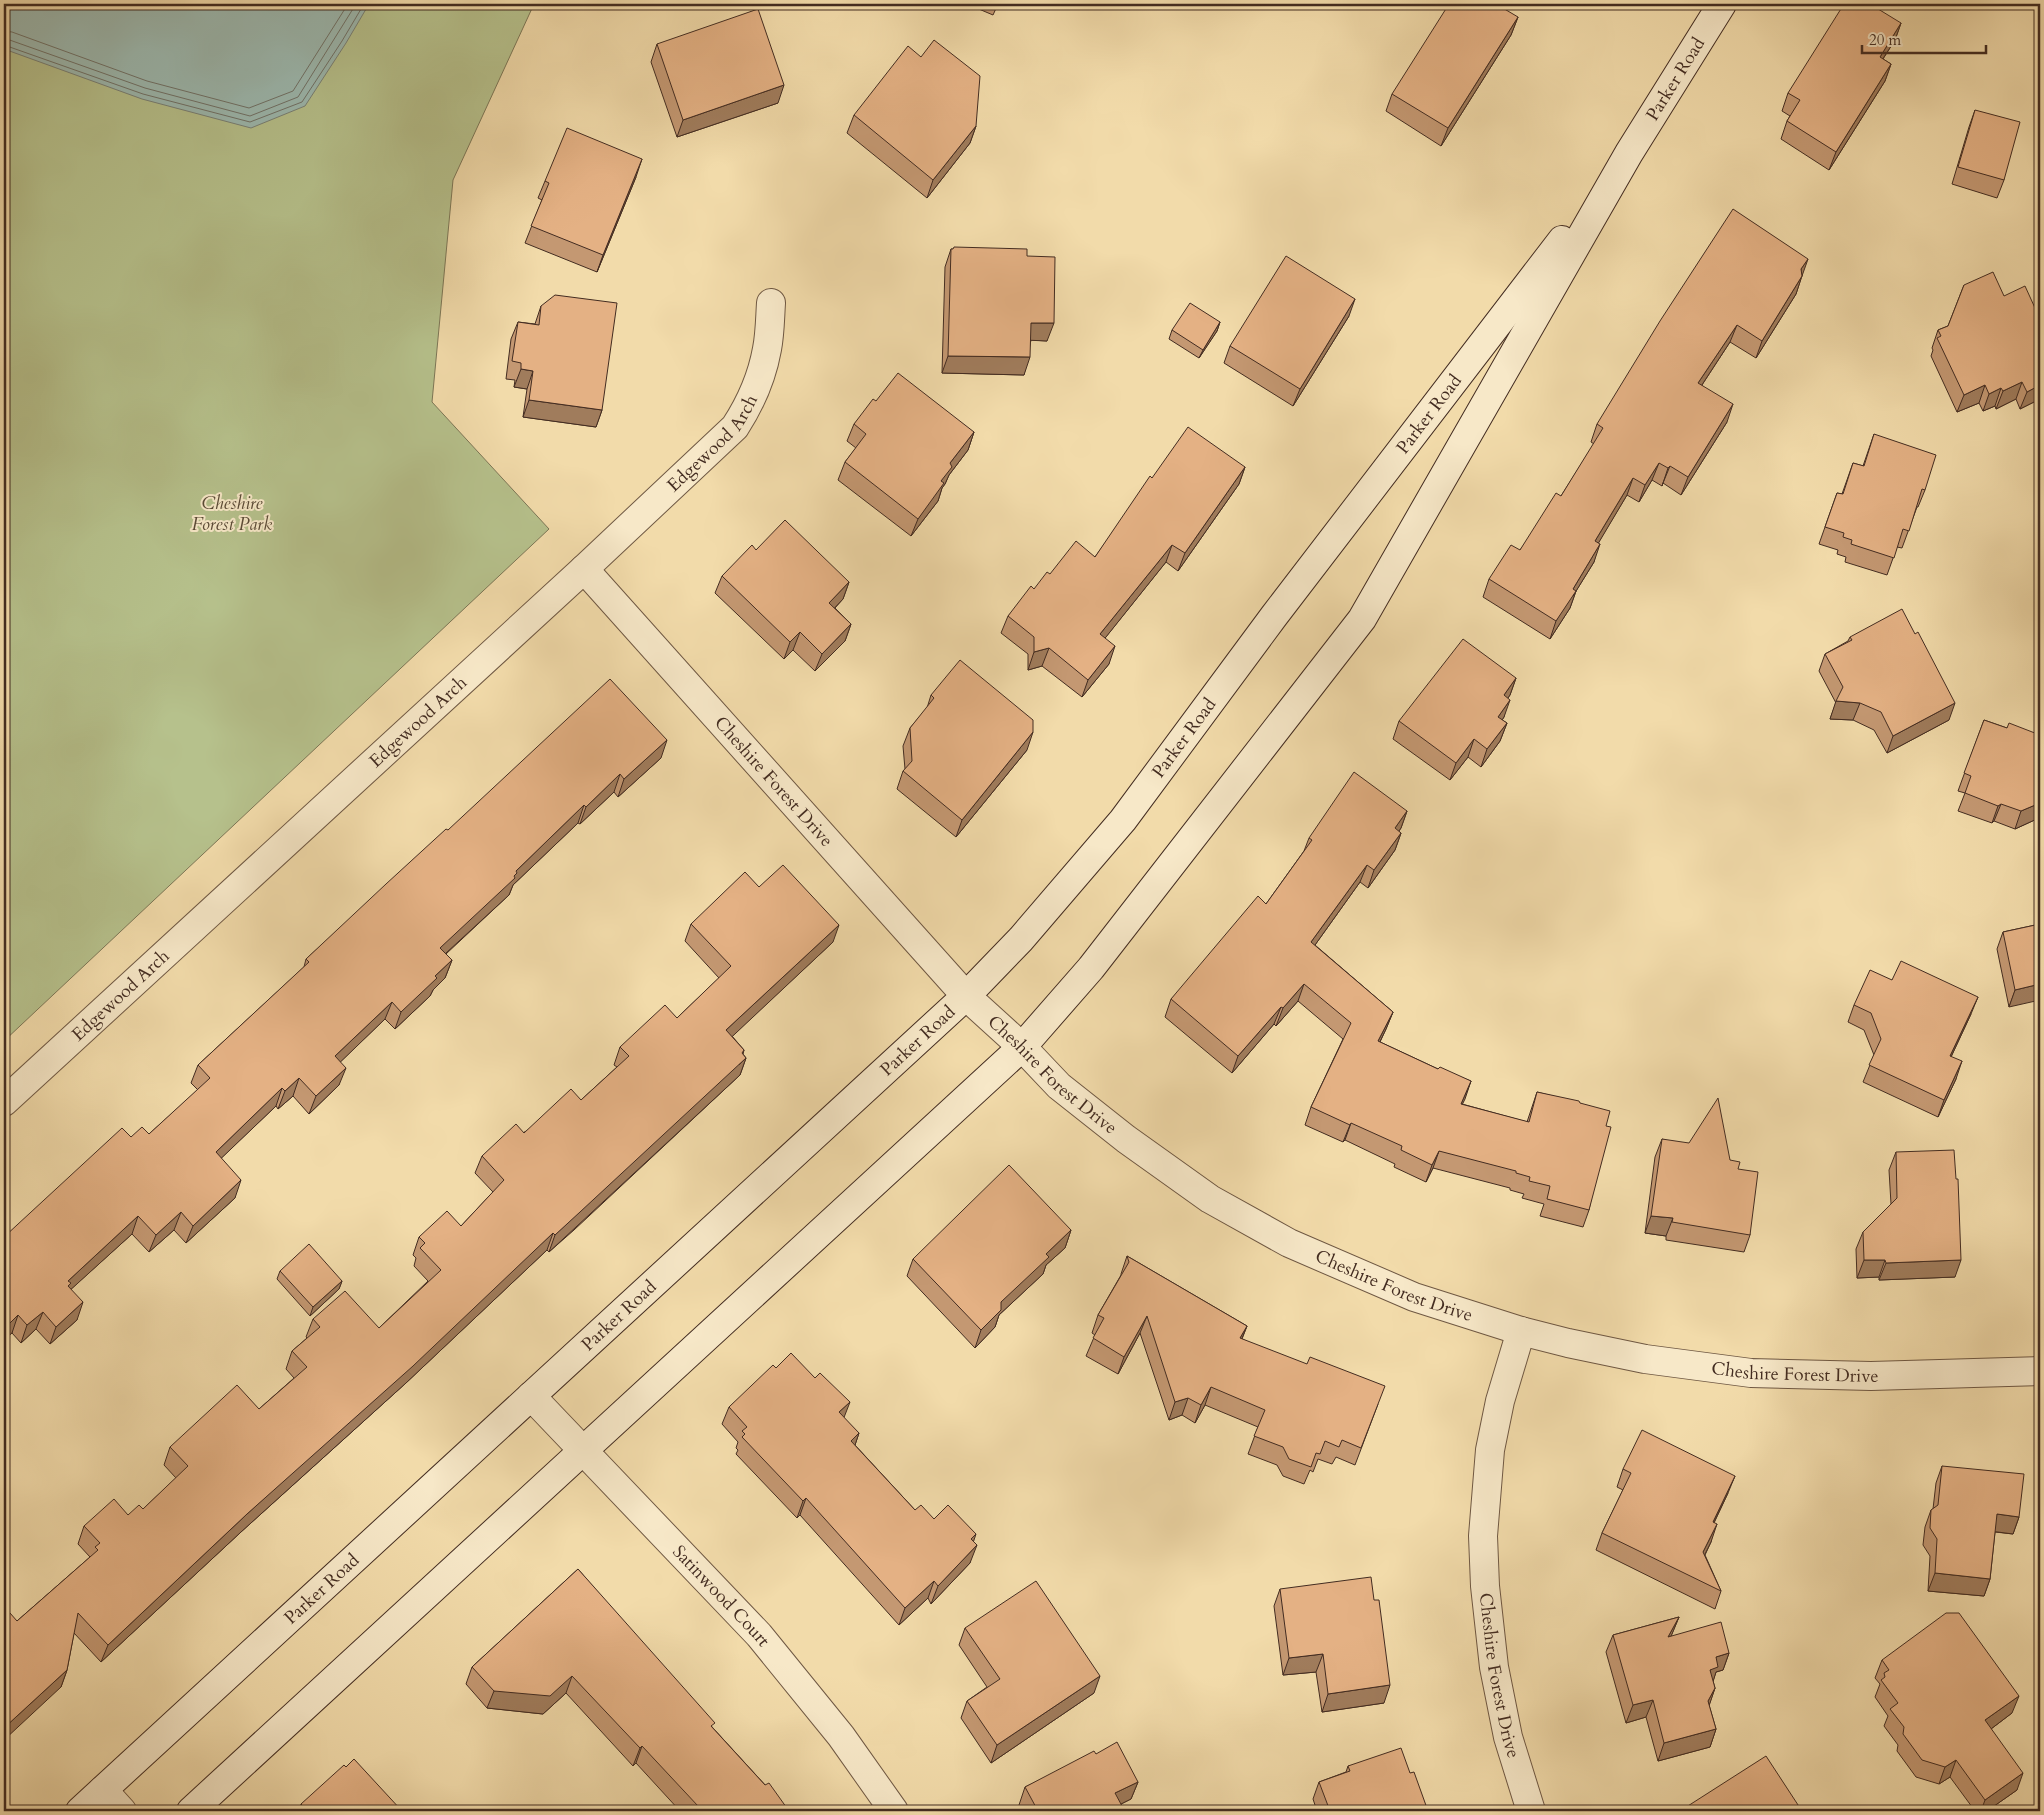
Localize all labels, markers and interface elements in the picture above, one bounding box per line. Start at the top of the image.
scale bar [1862,22,1985,54]
text: 20 m [1869,30,1901,50]
street label: Parker Road [1640,32,1711,125]
street label: Parker Road [1390,369,1467,459]
street label: Edgewood Arch [661,391,763,497]
park label: Cheshire Forest Park [192,491,272,537]
street label: Edgewood Arch [363,670,472,773]
street label: Parker Road [1146,692,1222,783]
street label: Cheshire Forest Drive [709,711,839,852]
street label: Edgewood Arch [66,944,175,1047]
street label: Parker Road [875,999,961,1082]
street label: Cheshire Forest Drive [982,1009,1123,1140]
street label: Cheshire Forest Drive [1311,1243,1476,1327]
street label: Parker Road [576,1274,662,1356]
street label: Cheshire Forest Drive [1710,1355,1879,1389]
street label: Satinwood Court [667,1539,776,1652]
street label: Parker Road [278,1548,365,1630]
street label: Cheshire Forest Drive [1473,1591,1526,1761]

